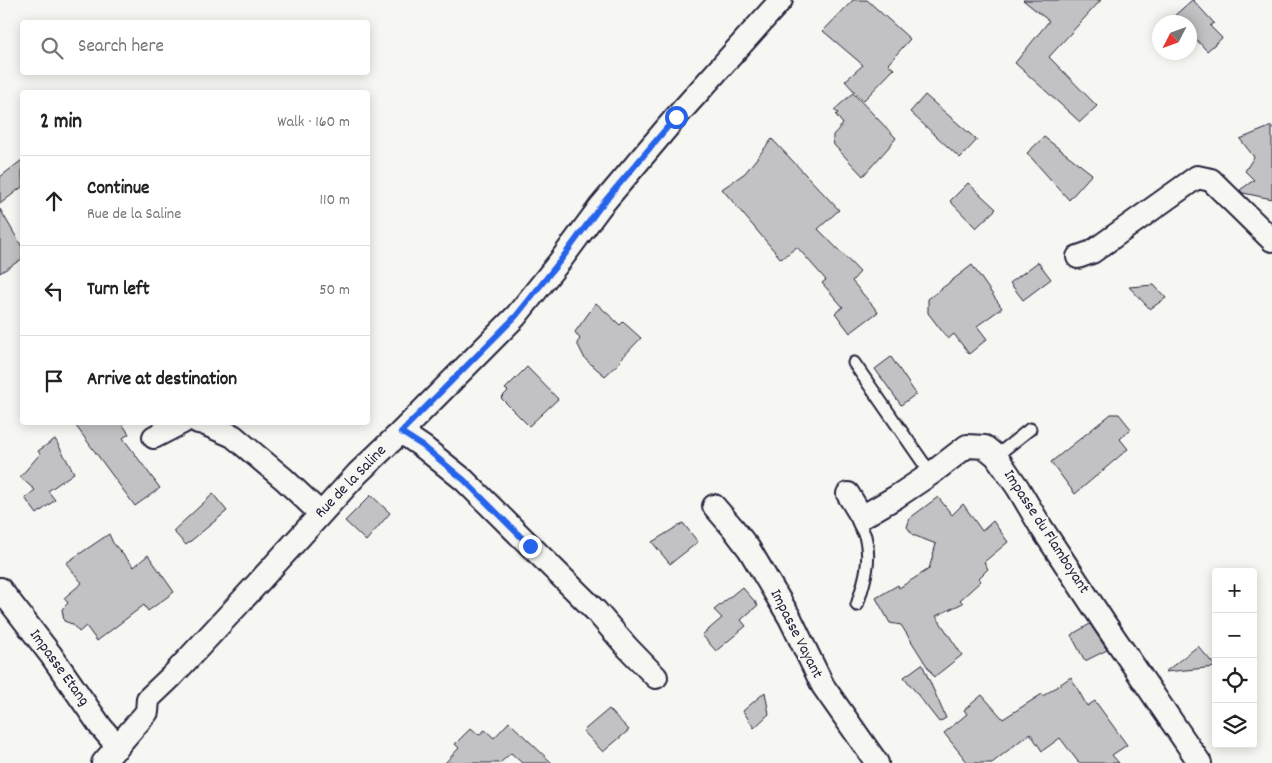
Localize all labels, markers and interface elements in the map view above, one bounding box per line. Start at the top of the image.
north arrow [1152,15,1197,60]
search box [20,20,370,75]
icon: search [38,34,66,62]
text: Search here [78,34,164,61]
route start [665,106,688,129]
text: 2 min [40,108,82,138]
text: Walk · 160 m [277,111,350,134]
text: Continue [87,176,149,203]
icon: ahead [40,187,68,215]
text: 110 m [320,189,350,212]
text: Rue de la Saline [87,203,181,226]
icon: left [40,277,68,305]
text: Turn left [87,277,150,304]
text: 50 m [319,279,350,302]
icon: arrive [40,367,68,395]
text: Arrive at destination [87,367,237,394]
street label: Rue de la Saline [310,440,392,524]
street label: Impasse du Flamboyant [997,465,1095,599]
route end [519,535,542,558]
map controls [1212,568,1257,748]
button: + [1212,568,1257,613]
street label: Impasse Vayant [764,585,828,683]
button: − [1212,613,1257,658]
street label: Impasse Etang [23,625,95,711]
button: locate [1212,658,1257,703]
button: layers [1212,703,1257,748]

